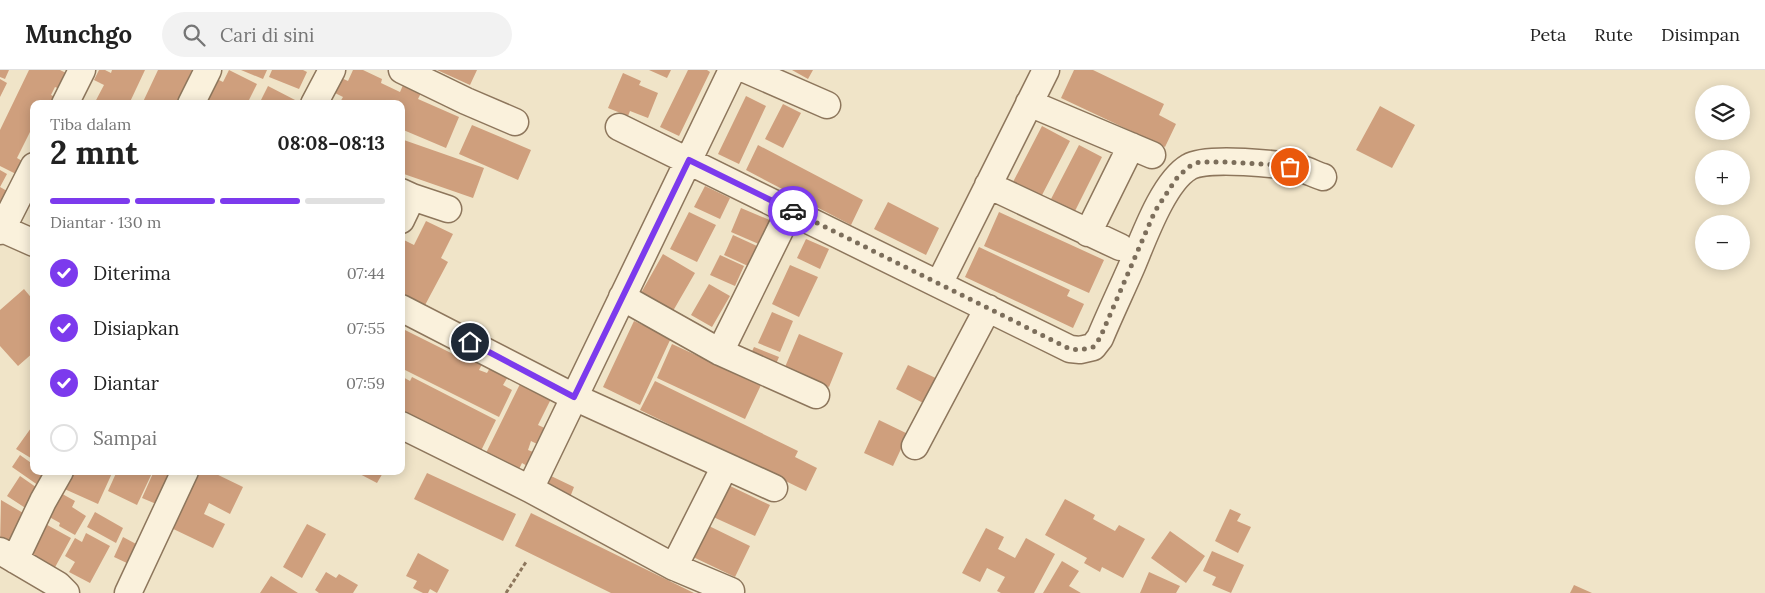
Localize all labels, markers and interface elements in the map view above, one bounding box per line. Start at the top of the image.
search box [162,12,512,57]
text: Munchgo [25,19,132,50]
icon: search [180,21,208,49]
text: Cari di sini [220,23,314,47]
text: Peta [1530,23,1566,46]
text: Rute [1594,23,1633,46]
text: Disimpan [1661,23,1740,46]
map controls [1695,85,1750,270]
button: layers [1695,85,1750,140]
text: Tiba dalam [50,114,131,134]
text: 08:08–08:13 [278,131,385,155]
text: 2 mnt [50,132,138,173]
pin [1269,146,1311,188]
button: + [1695,150,1750,205]
icon: bag [1276,153,1304,181]
courier [768,186,818,236]
icon: car [779,197,807,225]
text: Diantar · 130 m [50,212,161,232]
button: − [1695,215,1750,270]
icon: check [50,259,78,287]
text: Diterima [93,261,171,285]
text: 07:44 [347,263,385,283]
icon: check [50,314,78,342]
text: Disiapkan [93,316,179,340]
text: 07:55 [347,318,385,338]
pin [449,321,491,363]
icon: home [456,328,484,356]
icon: check [50,369,78,397]
text: Diantar [93,371,159,395]
text: 07:59 [346,373,385,393]
text: Sampai [93,426,157,450]

